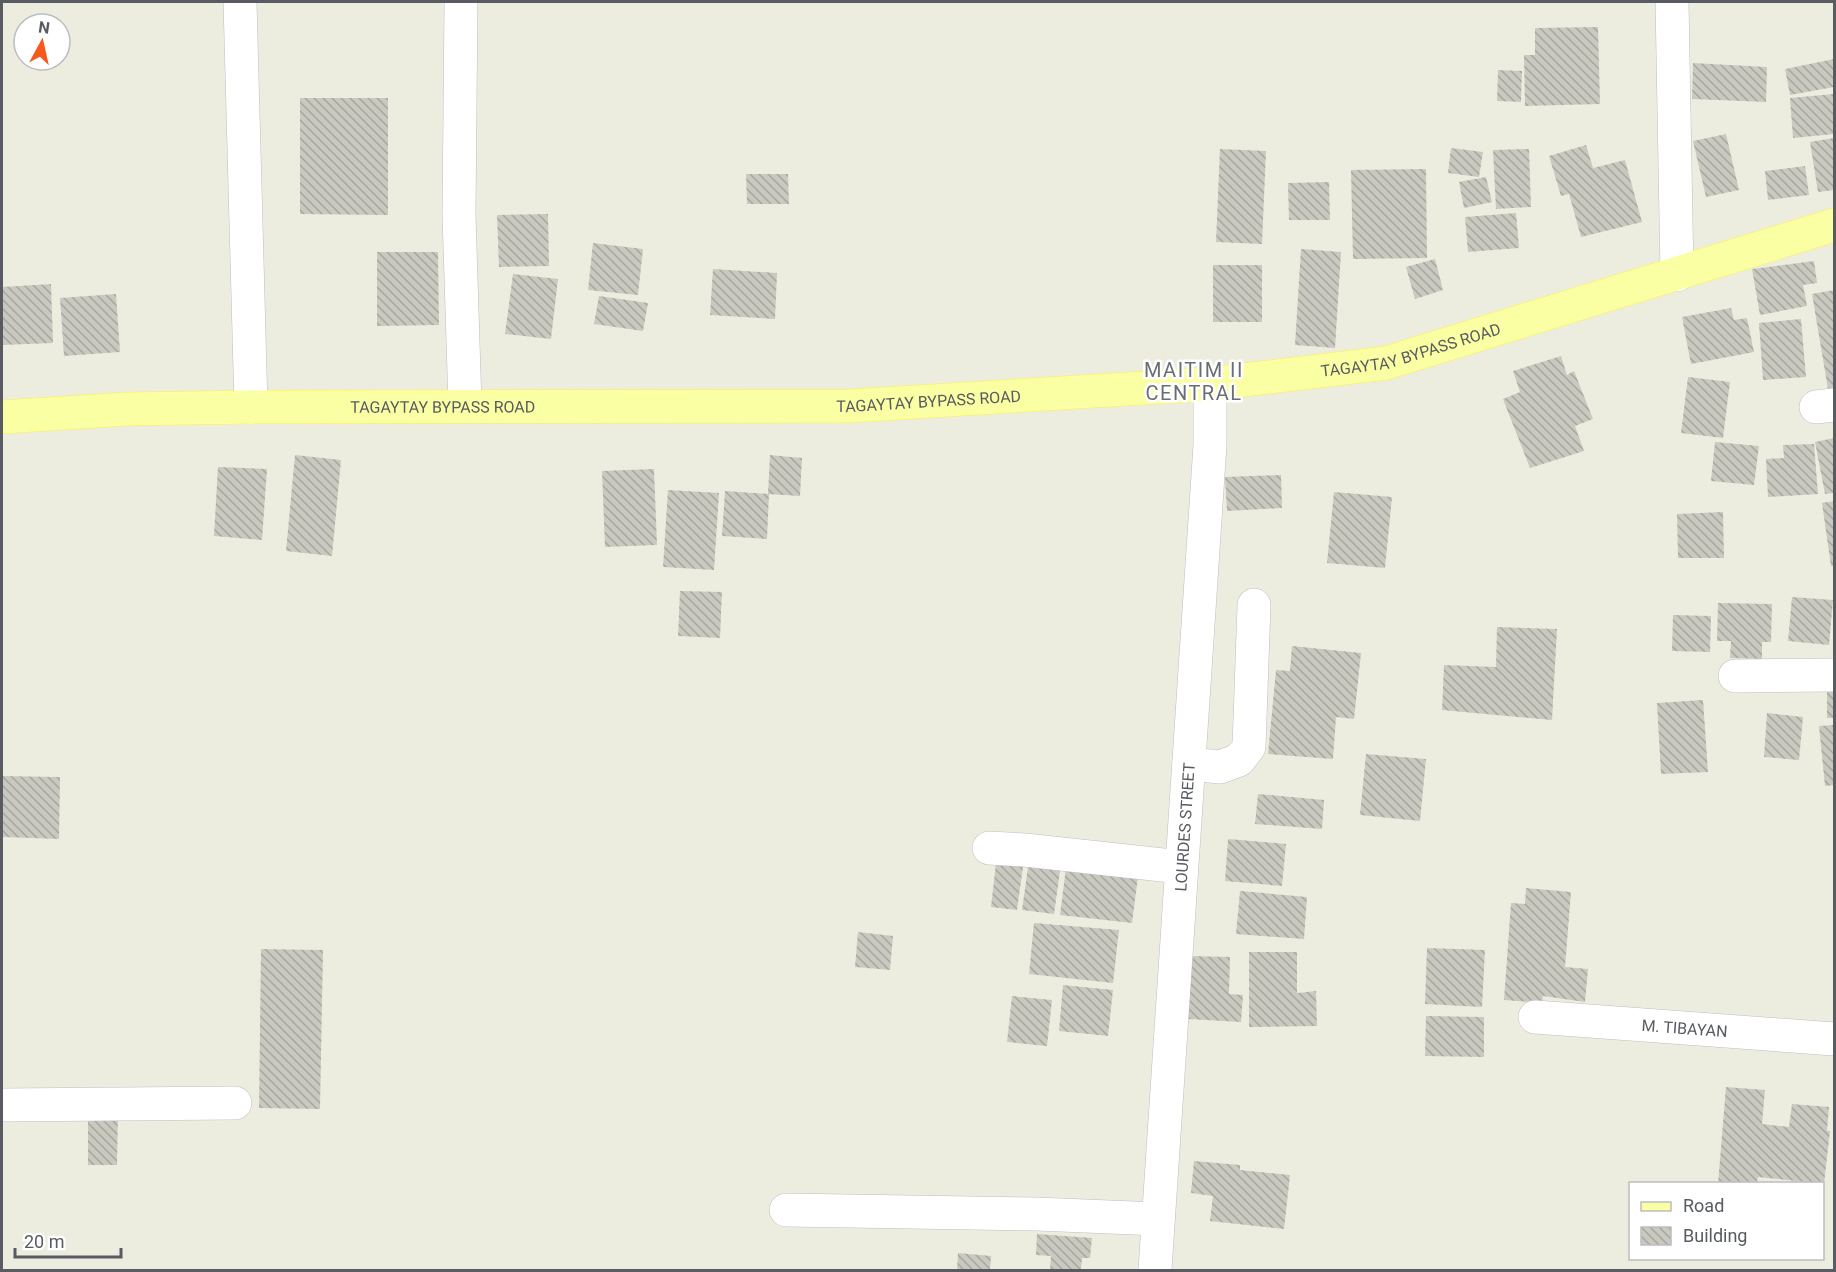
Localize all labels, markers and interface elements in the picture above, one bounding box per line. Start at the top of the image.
north arrow [12,12,72,72]
text: N [37,17,51,38]
street label: TAGAYTAY BYPASS ROAD [1320,319,1503,381]
district label: MAITIM II CENTRAL [1144,358,1244,405]
street label: TAGAYTAY BYPASS ROAD [836,387,1022,416]
street label: TAGAYTAY BYPASS ROAD [350,398,535,417]
street label: LOURDES STREET [1171,761,1199,892]
street label: M. TIBAYAN [1641,1016,1728,1041]
legend [1629,1182,1824,1260]
text: Road [1683,1195,1724,1216]
scale bar [15,1221,122,1259]
text: Building [1683,1225,1747,1246]
text: 20 m [24,1231,64,1252]

